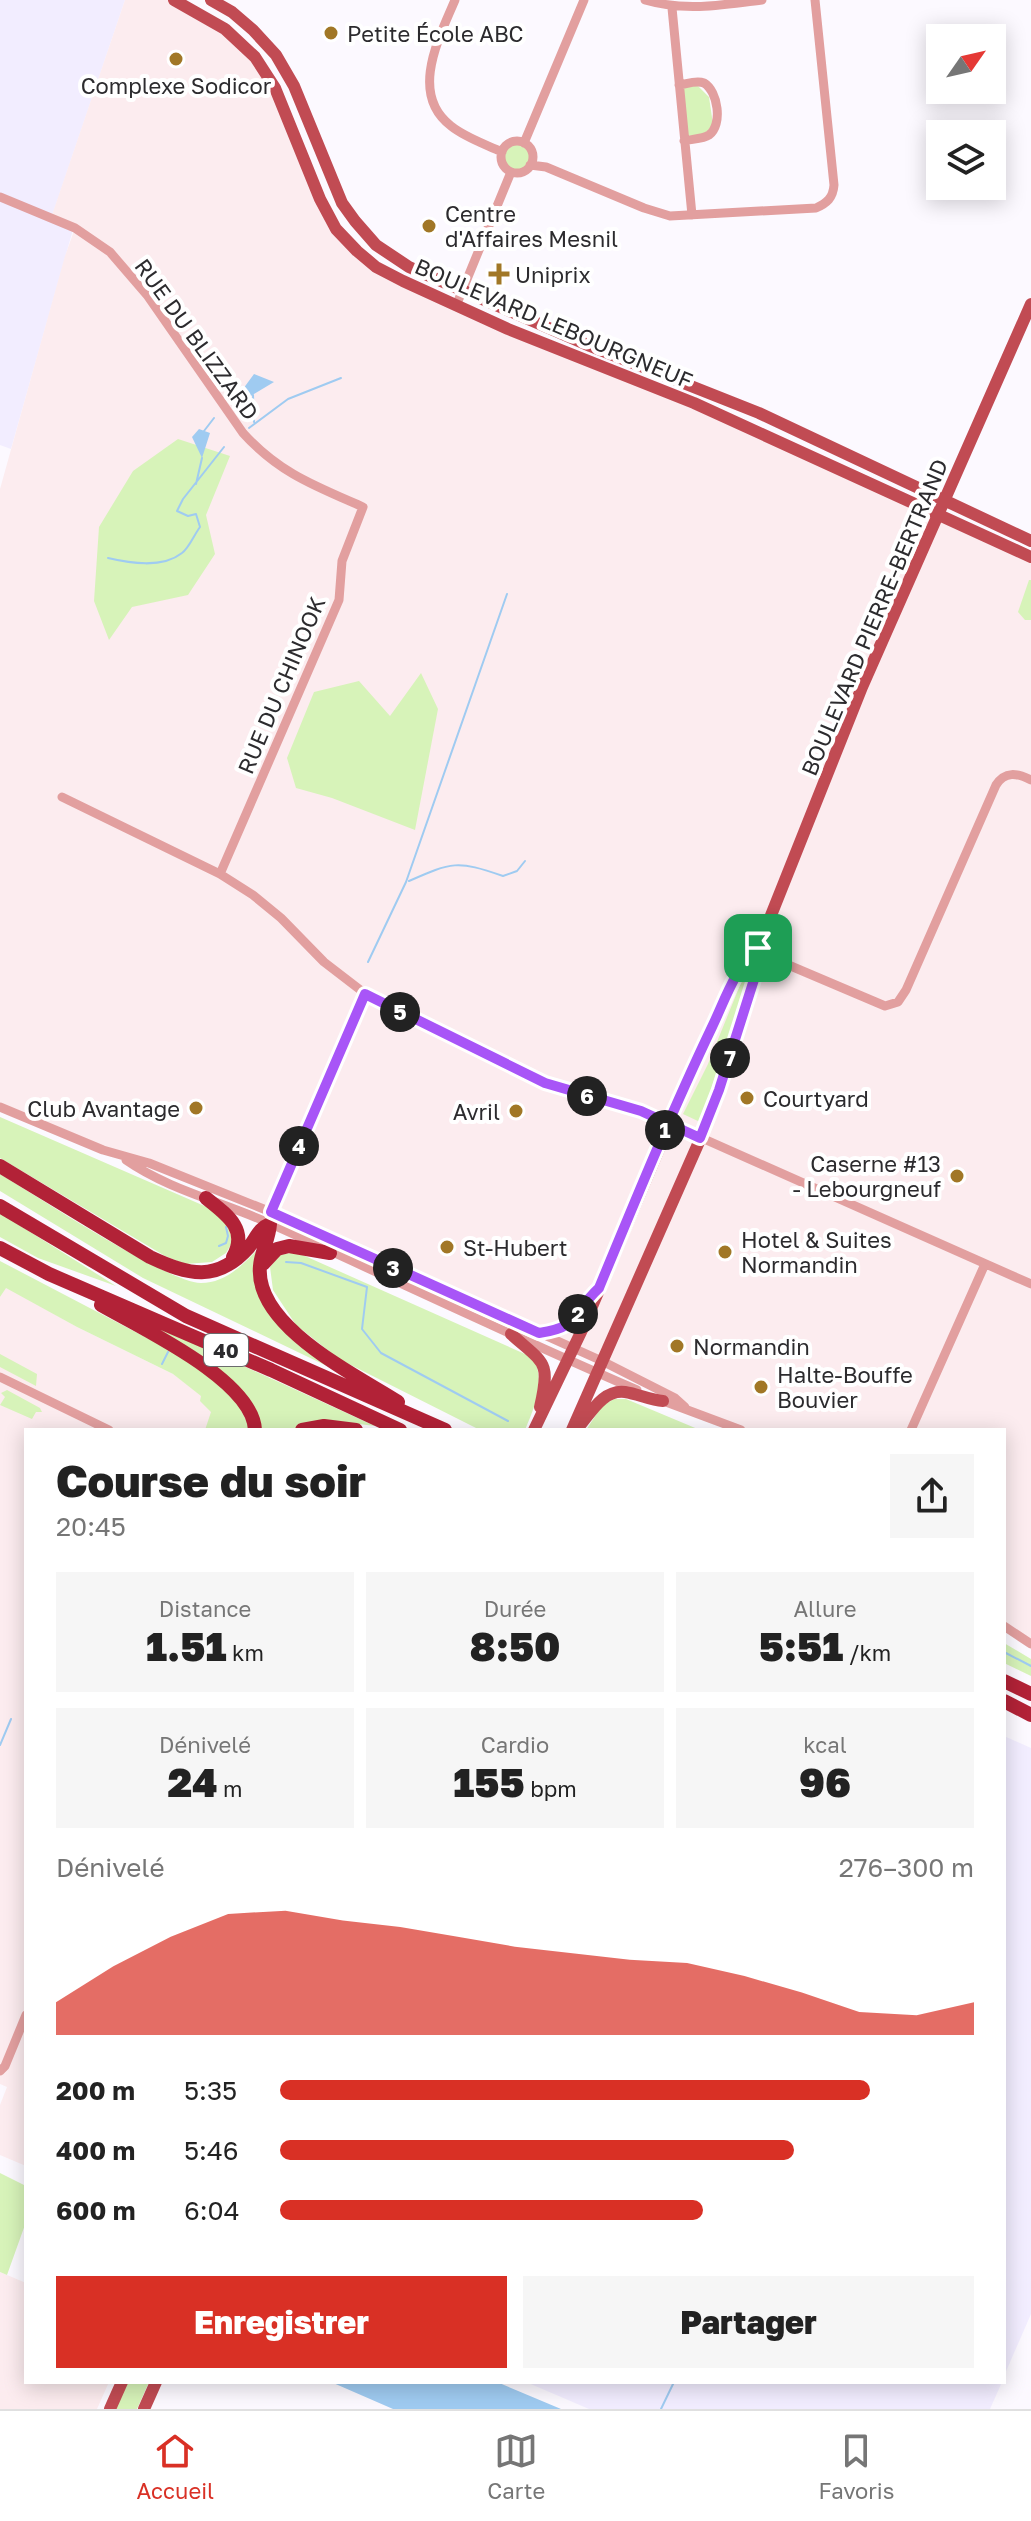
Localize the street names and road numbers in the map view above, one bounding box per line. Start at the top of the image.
street label: BOULEVARD LEBOURGNEUF [411,252,697,394]
street label: RUE DU BLIZZARD [129,253,265,425]
street label: BOULEVARD PIERRE-BERTRAND [795,455,953,779]
street label: RUE DU CHINOOK [232,592,330,778]
road number: 40 [204,1334,248,1366]

